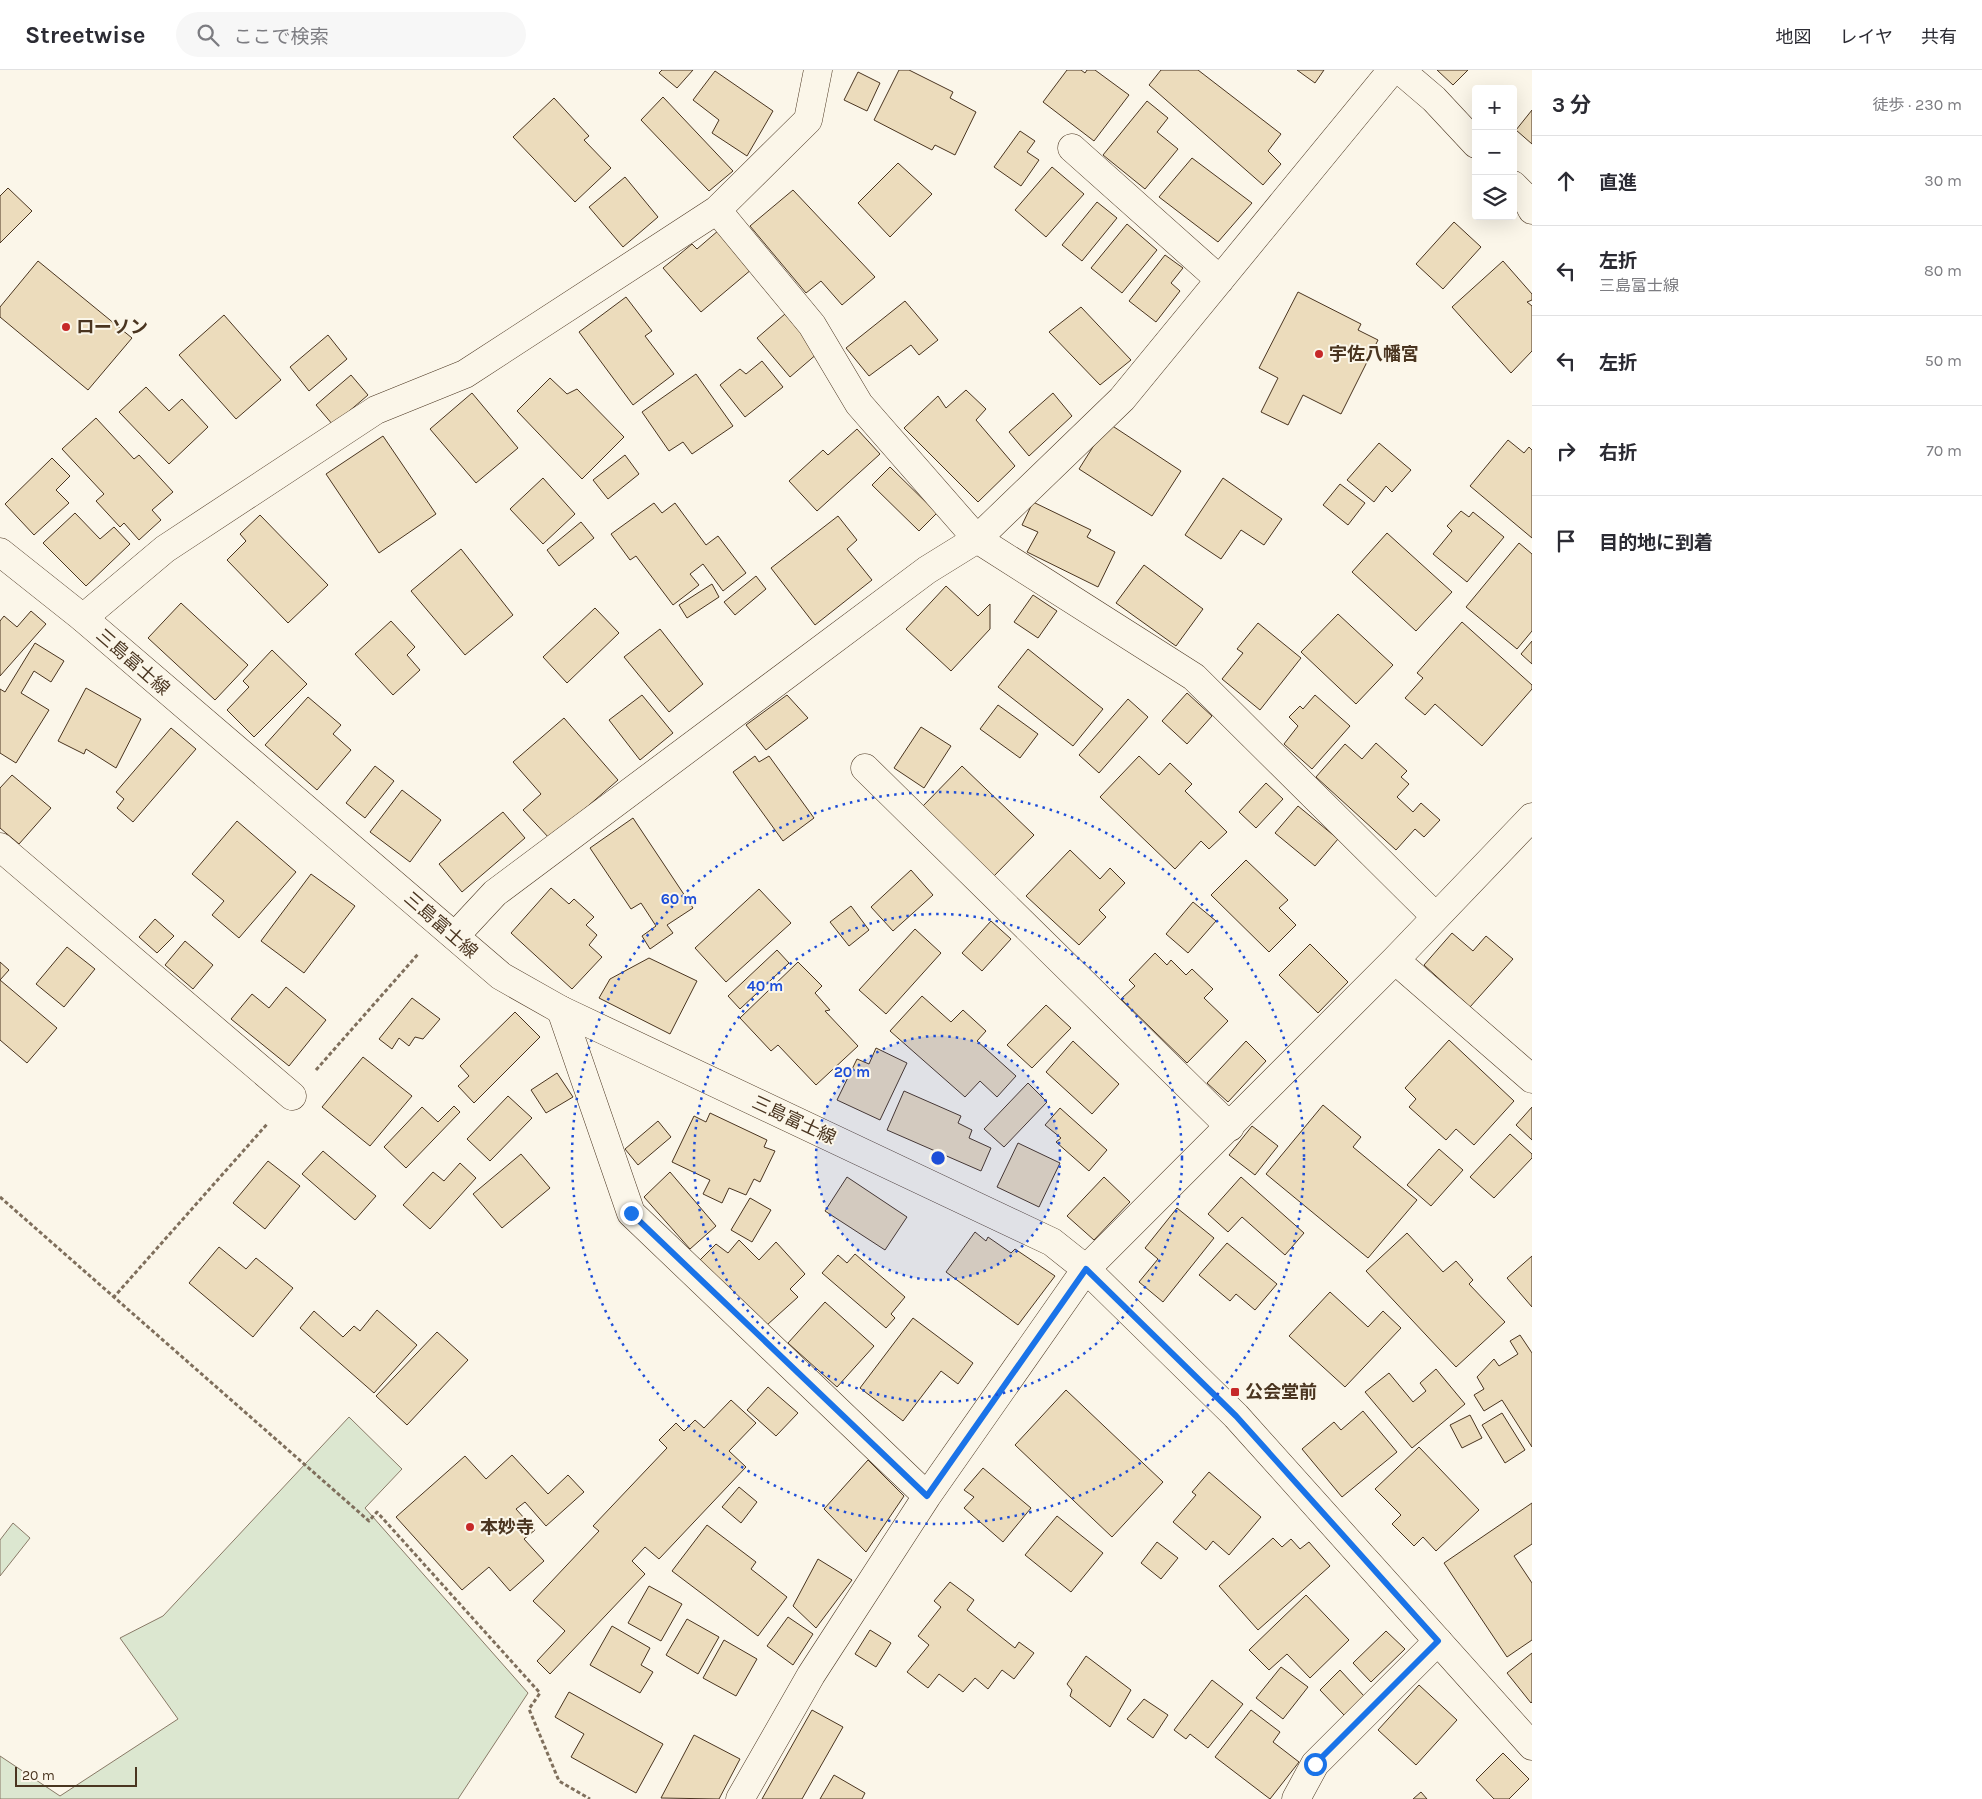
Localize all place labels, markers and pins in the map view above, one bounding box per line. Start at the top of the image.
place label: ローソン [76,316,148,338]
marker: ローソン [60,321,72,333]
place label: 宇佐八幡宮 [1329,343,1419,365]
marker: 宇佐八幡宮 [1313,348,1325,360]
centre of rings [929,1149,947,1167]
place label: 公会堂前 [1245,1381,1317,1403]
marker: 公会堂前 [1229,1386,1241,1398]
place label: 本妙寺 [480,1516,534,1538]
marker: 本妙寺 [464,1521,476,1533]

